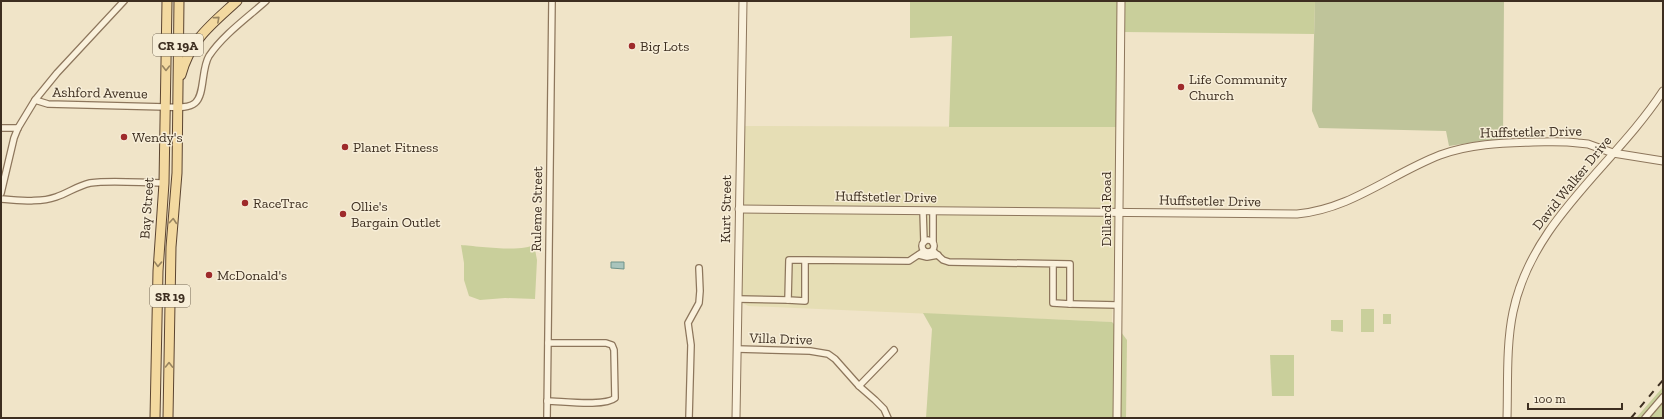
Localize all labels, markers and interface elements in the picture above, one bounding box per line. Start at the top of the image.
one-way arrow [212,17,220,24]
road number: CR 19A [153,34,203,56]
place label: Big Lots [640,38,689,55]
marker: Big Lots [627,41,637,51]
one-way arrow [162,65,170,71]
place label: Life Community Church [1189,71,1288,104]
marker: Life Community Church [1176,82,1186,92]
street label: Ashford Avenue [52,84,148,102]
street label: Huffstetler Drive [1480,123,1583,141]
place label: Wendy's [132,129,183,146]
marker: Wendy's [119,132,129,142]
street label: David Walker Drive [1529,132,1615,233]
place label: Planet Fitness [353,139,438,156]
marker: Planet Fitness [340,142,350,152]
street label: Ruleme Street [528,165,546,252]
street label: Dillard Road [1098,171,1115,246]
street label: Kurt Street [717,174,735,243]
street label: Bay Street [136,176,158,239]
street label: Huffstetler Drive [835,188,938,206]
street label: Huffstetler Drive [1159,192,1262,210]
place label: RaceTrac [253,195,308,212]
marker: RaceTrac [240,198,250,208]
place label: Ollie's Bargain Outlet [351,198,441,231]
marker: Ollie's Bargain Outlet [338,209,348,219]
one-way arrow [169,218,178,224]
one-way arrow [154,261,162,267]
place label: McDonald's [217,267,287,284]
marker: McDonald's [204,270,214,280]
road number: SR 19 [150,285,190,307]
street label: Villa Drive [748,329,813,349]
one-way arrow [165,362,173,368]
scale bar [1528,385,1622,411]
text: 100 m [1534,392,1566,406]

